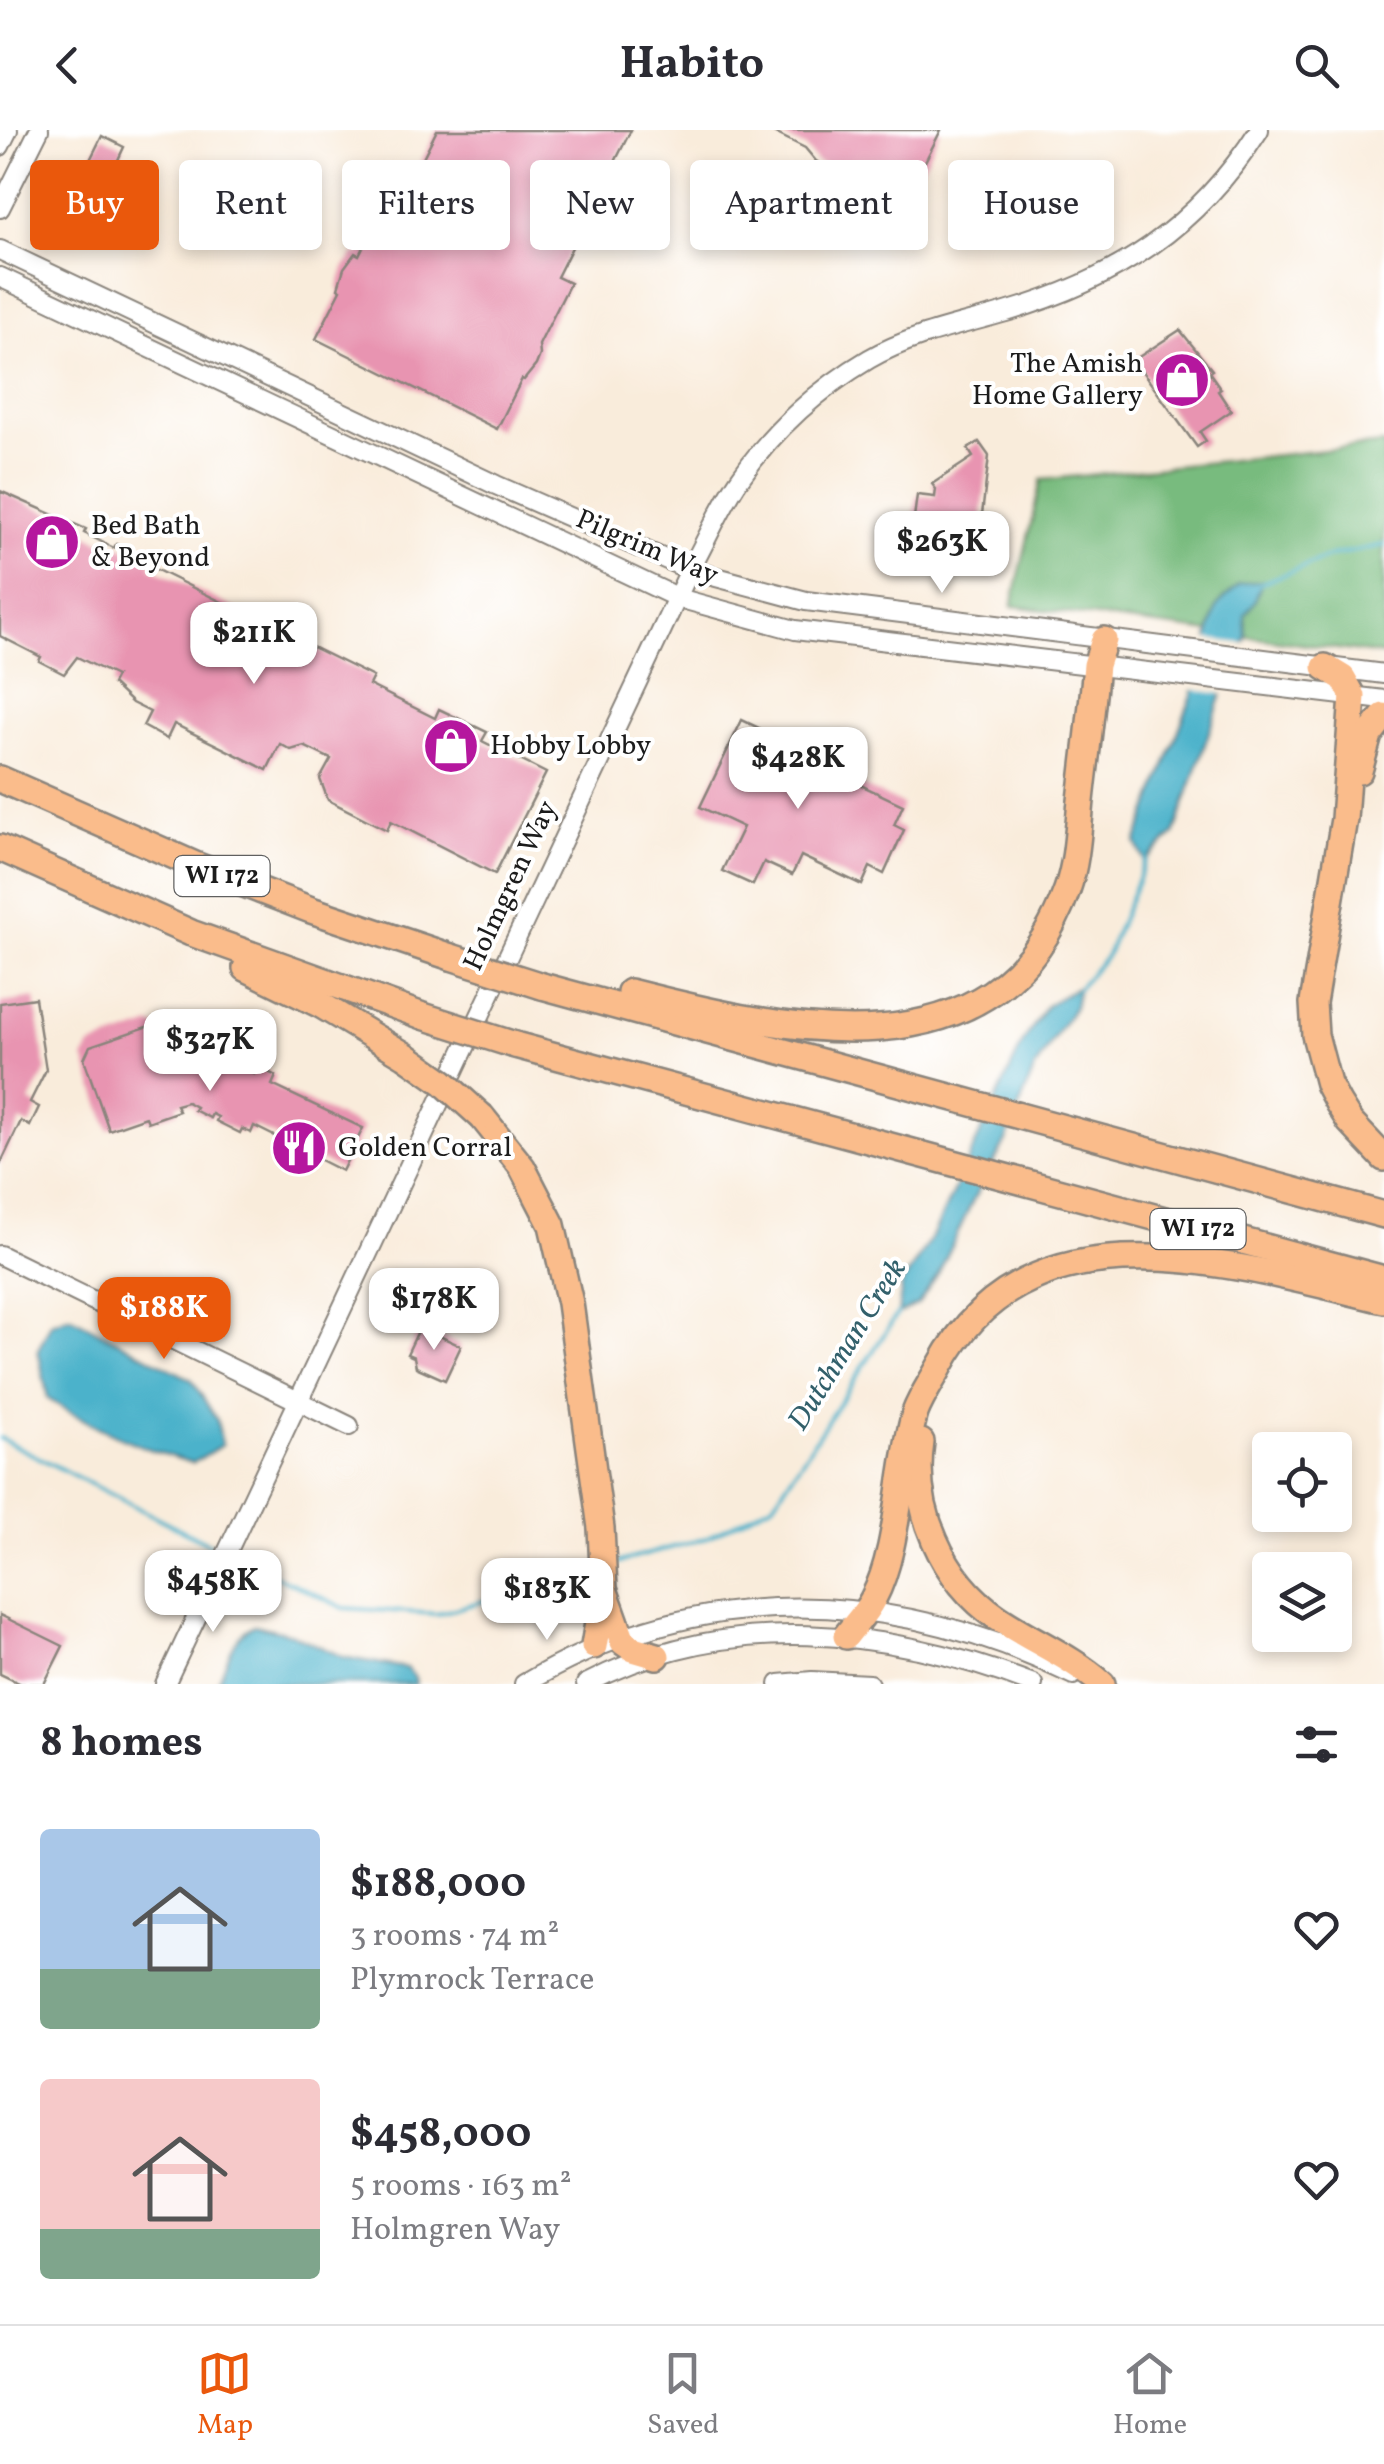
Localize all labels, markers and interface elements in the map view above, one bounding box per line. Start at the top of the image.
text: Habito [620,34,764,97]
icon: back [40,38,95,93]
icon: search [1289,38,1344,93]
chip: Buy [30,160,159,250]
chip: Rent [179,160,322,250]
chip: Filters [342,160,510,250]
chip: New [530,160,670,250]
chip: Apartment [690,160,928,250]
chip: House [948,160,1114,250]
place label: The Amish Home Gallery [972,345,1143,416]
shop icon: The Amish Home Gallery [1152,350,1212,410]
street label: Pilgrim Way [570,500,724,596]
place label: Bed Bath & Beyond [91,507,210,578]
pin: $263K [872,511,1012,596]
shop icon: Bed Bath & Beyond [22,512,82,572]
text: $263K [896,521,988,565]
pin: $211K [184,602,324,687]
text: $211K [212,612,296,656]
shop icon: Hobby Lobby [421,716,481,776]
place label: Hobby Lobby [490,727,651,766]
pin: $428K [728,727,868,812]
text: $428K [751,737,845,781]
street label: Holmgren Way [454,794,568,978]
road number: WI 172 [174,856,270,896]
pin: $327K [140,1009,280,1094]
text: $327K [166,1019,254,1063]
restaurant icon: Golden Corral [269,1118,329,1178]
place label: Golden Corral [338,1129,512,1168]
road number: WI 172 [1150,1209,1246,1249]
water label: Dutchman Creek [778,1251,918,1439]
pin: $178K [364,1268,504,1353]
pin: $188K [94,1277,234,1362]
text: $178K [391,1278,477,1322]
text: $188K [120,1287,208,1331]
map controls [1252,1432,1352,1652]
button: locate [1252,1432,1352,1532]
pin: $458K [143,1550,283,1635]
button: layers [1252,1552,1352,1652]
pin: $183K [477,1558,617,1643]
text: $458K [167,1560,259,1604]
text: $183K [503,1568,591,1612]
text: 8 homes [40,1715,203,1774]
icon: filters [1289,1717,1344,1772]
text: $188,000 [350,1856,526,1915]
icon: home [120,1869,240,1989]
icon: heart [1289,1902,1344,1957]
text: 3 rooms · 74 m² [350,1915,559,1959]
text: Plymrock Terrace [350,1959,594,2003]
text: $458,000 [350,2106,531,2165]
icon: home [120,2119,240,2239]
icon: heart [1289,2152,1344,2207]
text: 5 rooms · 163 m² [350,2165,572,2209]
text: Holmgren Way [350,2209,560,2253]
tab: Map [197,2346,253,2445]
tab: Saved [647,2346,719,2445]
tab: Home [1113,2346,1187,2445]

